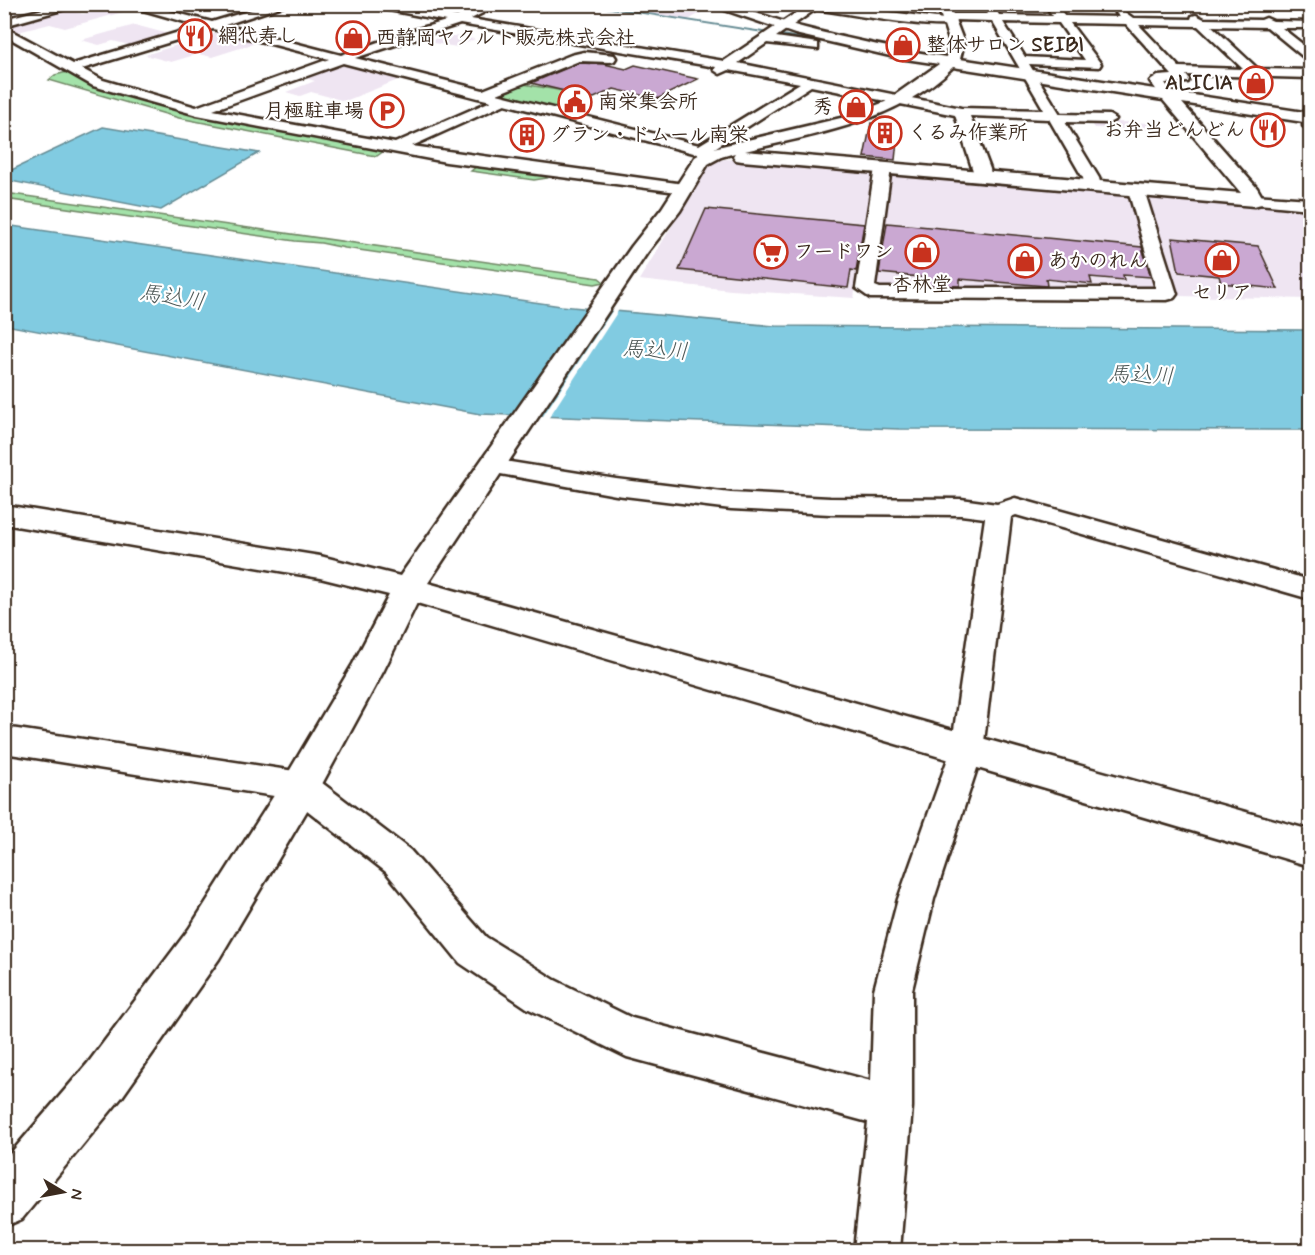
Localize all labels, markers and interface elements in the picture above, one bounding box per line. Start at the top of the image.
restaurant icon: 網代寿し [177,18,213,54]
shop icon: 西静岡ヤクルト販売株式会社 [335,20,371,56]
place label: 網代寿し [218,23,298,50]
place label: 西静岡ヤクルト販売株式会社 [376,25,635,52]
shop icon: 整体サロン SEIBI [885,27,921,63]
place label: 整体サロン SEIBI [926,32,1084,59]
shop icon: ALICIA [1238,65,1274,101]
place label: ALICIA [1165,70,1233,97]
public building icon: 南栄集会所 [557,84,593,120]
place label: 南栄集会所 [598,89,698,116]
shop icon: 秀 [838,89,874,125]
parking icon: 月極駐車場 [369,93,405,129]
place label: 秀 [813,94,833,121]
place label: 月極駐車場 [264,98,364,125]
restaurant icon: お弁当どんどん [1250,112,1286,148]
building icon: くるみ作業所 [867,115,903,151]
building icon: グラン・ドムール南栄 [509,117,545,153]
place label: お弁当どんどん [1103,117,1245,144]
place label: くるみ作業所 [908,120,1028,147]
place label: グラン・ドムール南栄 [550,122,749,149]
supermarket icon: フードワン [753,234,789,270]
shop icon: 杏林堂 [904,234,940,270]
place label: フードワン [794,239,894,266]
shop icon: セリア [1204,242,1240,278]
shop icon: あかのれん [1007,243,1043,279]
place label: あかのれん [1048,248,1148,275]
place label: 杏林堂 [892,272,952,299]
water label: 馬込川 [137,279,207,317]
place label: セリア [1192,280,1252,307]
water label: 馬込川 [621,335,689,367]
water label: 馬込川 [1108,361,1174,391]
north arrow [33,1162,93,1222]
text: N [65,1187,88,1201]

